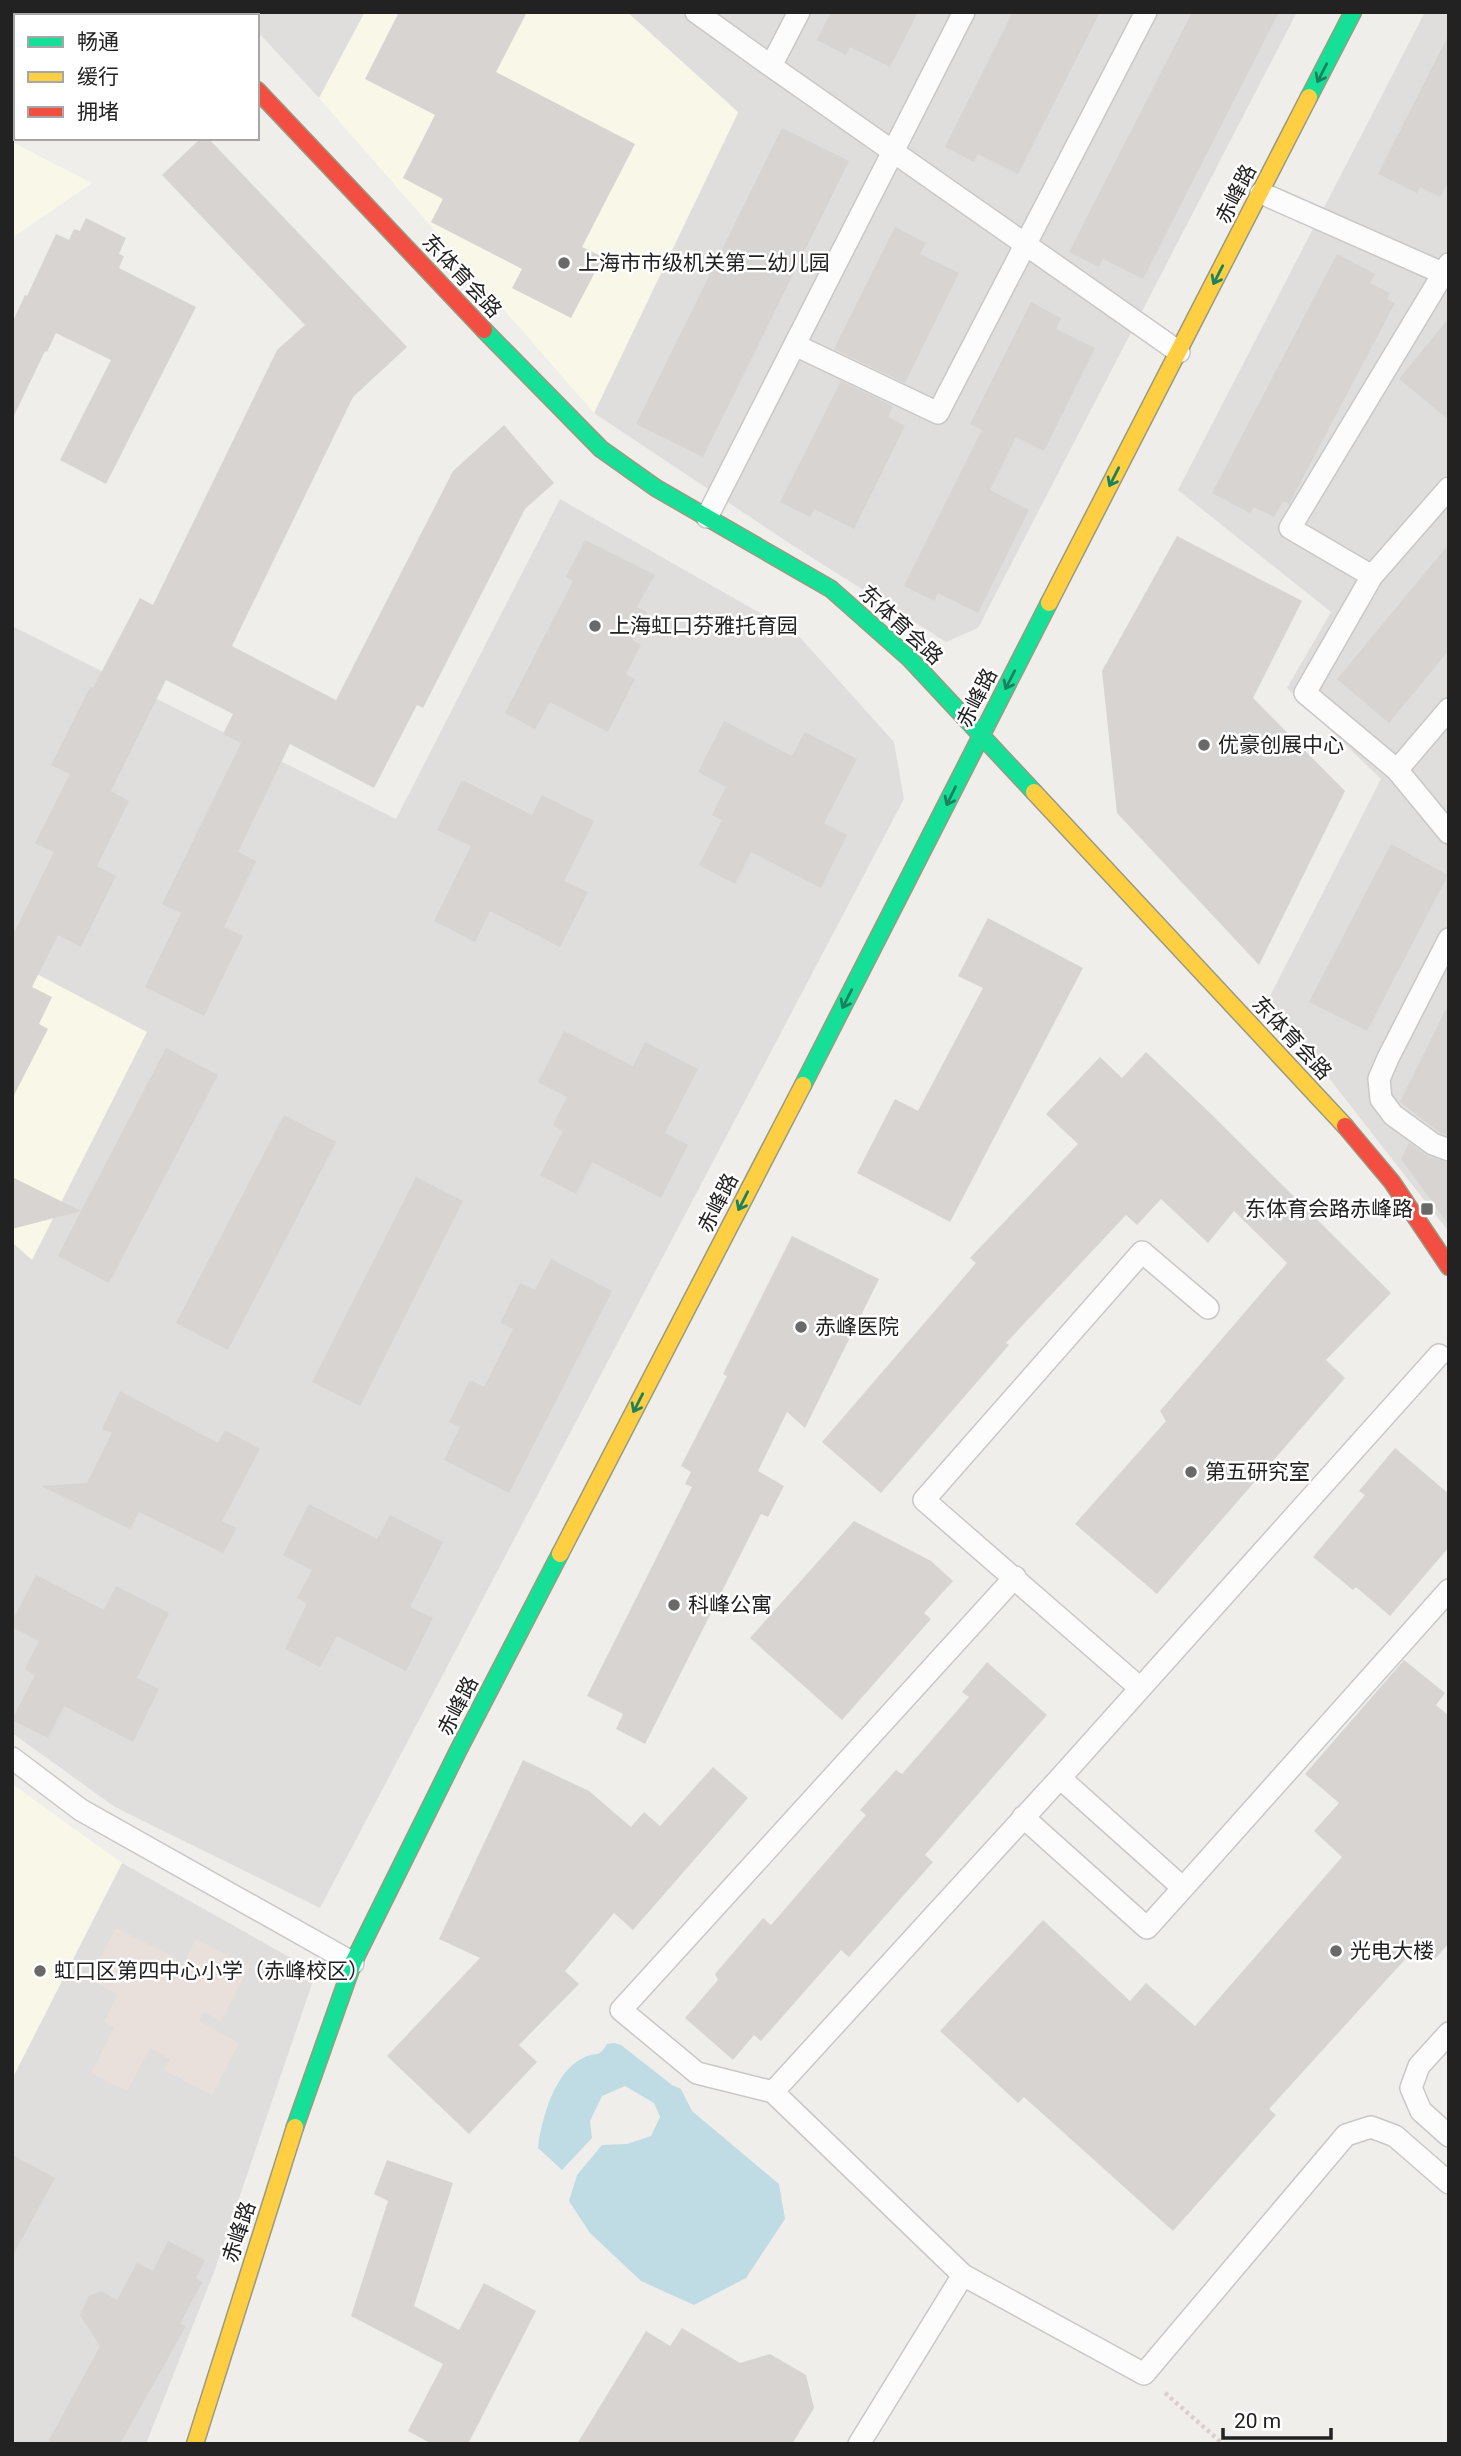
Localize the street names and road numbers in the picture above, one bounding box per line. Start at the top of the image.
street label: 赤峰路 [1211,160,1261,228]
street label: 东体育会路 [417,229,507,323]
street label: 东体育会路 [854,580,948,670]
street label: 赤峰路 [952,664,1002,732]
street label: 东体育会路 [1247,991,1337,1085]
street label: 赤峰路 [693,1169,743,1237]
street label: 赤峰路 [433,1672,483,1740]
street label: 赤峰路 [218,2198,260,2266]

